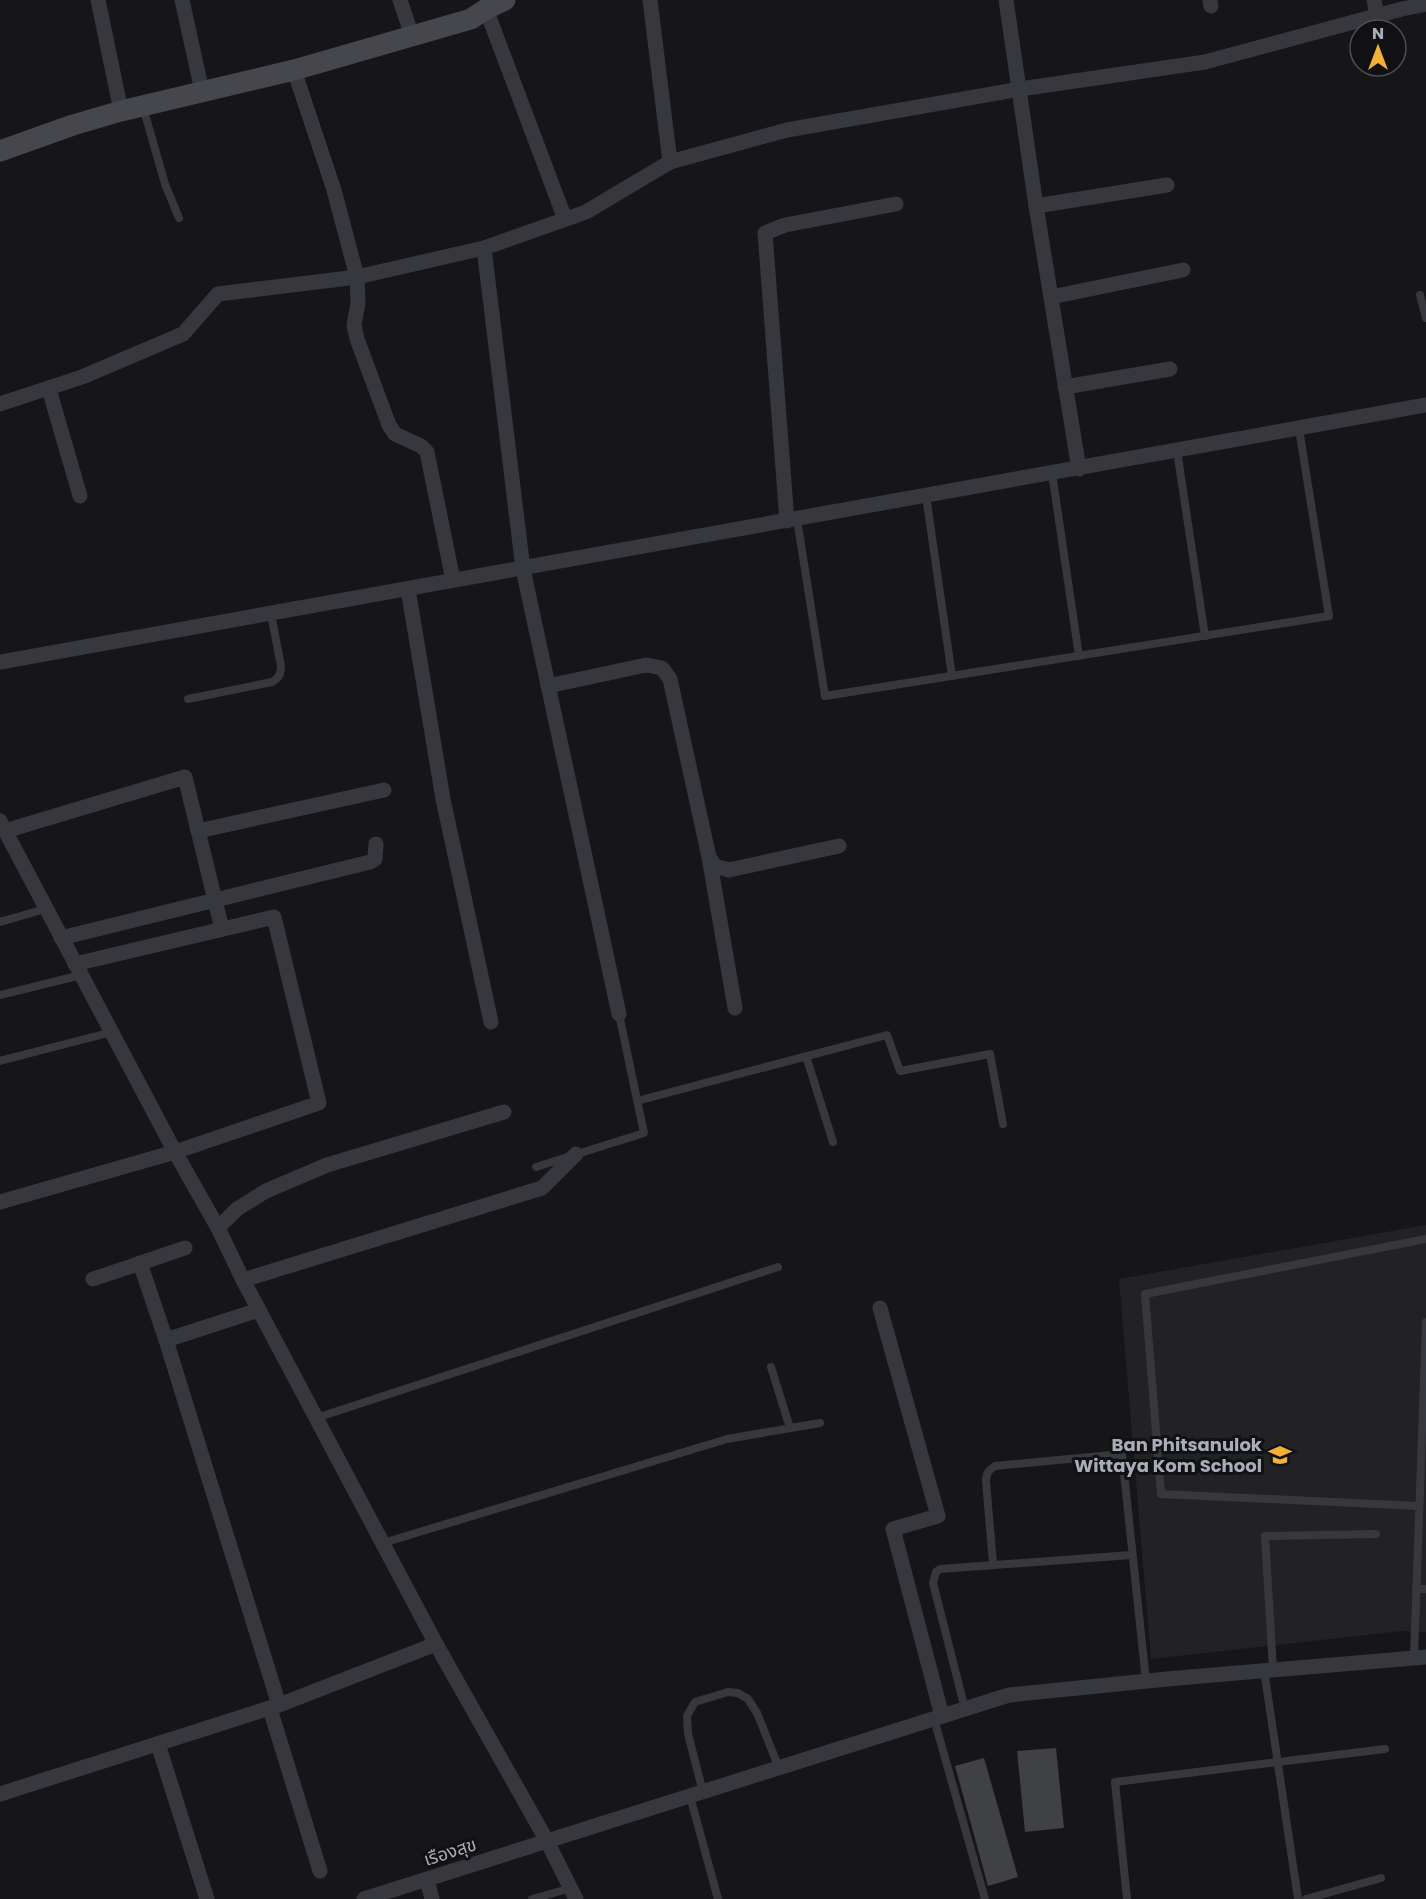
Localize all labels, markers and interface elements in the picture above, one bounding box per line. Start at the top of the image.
north arrow [1348,18,1408,78]
text: N [1372,22,1384,45]
place label: Ban Phitsanulok Wittaya Kom School [1074,1432,1263,1478]
school or university icon: Ban Phitsanulok Wittaya Kom School [1267,1442,1293,1468]
street label: เรืองสุข [420,1831,479,1872]

